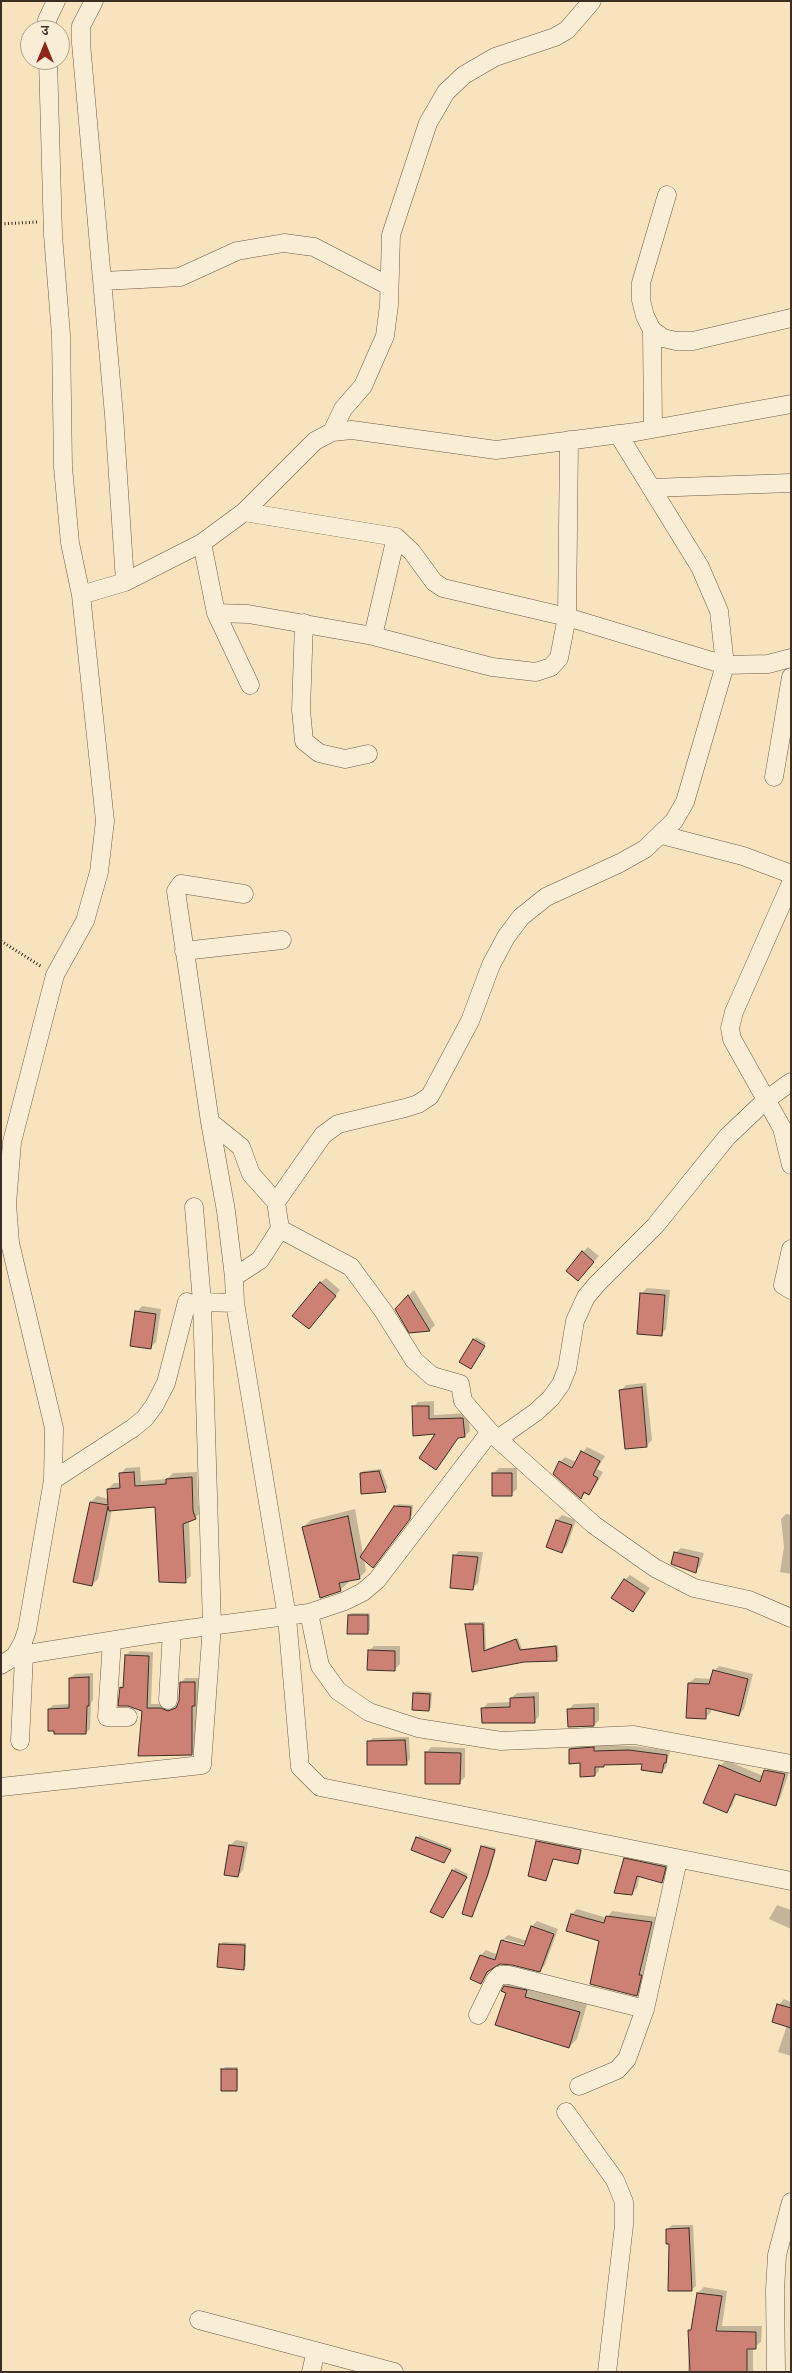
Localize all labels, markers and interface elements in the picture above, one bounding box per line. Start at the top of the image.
north arrow [20,20,70,70]
text: उ [41,22,49,40]

